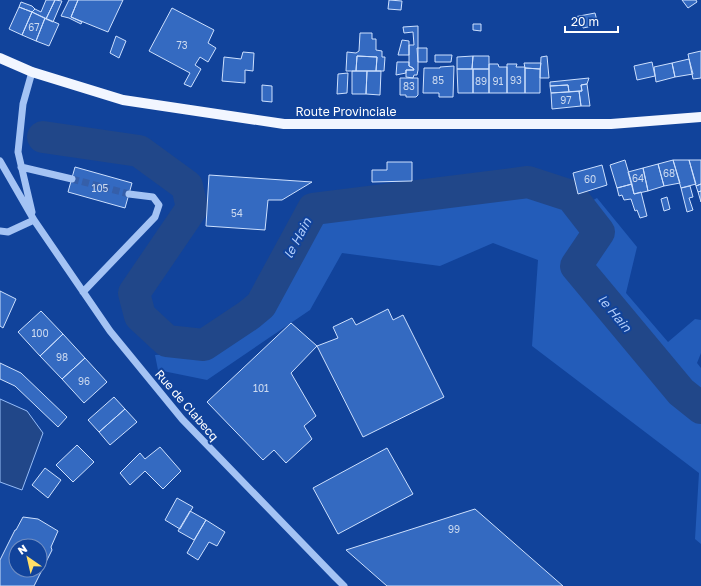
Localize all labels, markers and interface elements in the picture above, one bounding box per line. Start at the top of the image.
scale bar [565,8,618,34]
text: 20 m [571,14,599,29]
house number: 67 [28,21,40,33]
house number: 73 [176,39,188,51]
house number: 85 [432,74,444,86]
house number: 93 [510,74,522,86]
house number: 89 [475,75,487,87]
house number: 91 [493,75,504,87]
house number: 83 [403,80,415,92]
house number: 97 [560,94,572,106]
street label: Route Provinciale [295,104,397,119]
house number: 68 [663,167,675,179]
house number: 64 [632,172,644,184]
house number: 60 [584,173,596,185]
house number: 105 [92,182,109,194]
house number: 54 [231,207,243,219]
water label: le Hain [280,214,315,261]
water label: le Hain [595,291,636,336]
house number: 100 [31,327,49,339]
house number: 98 [56,351,68,363]
street label: Rue de Clabecq [152,366,222,444]
house number: 96 [78,375,90,387]
house number: 101 [253,382,269,394]
house number: 99 [448,523,460,535]
north arrow [8,538,48,578]
text: N [15,542,29,557]

